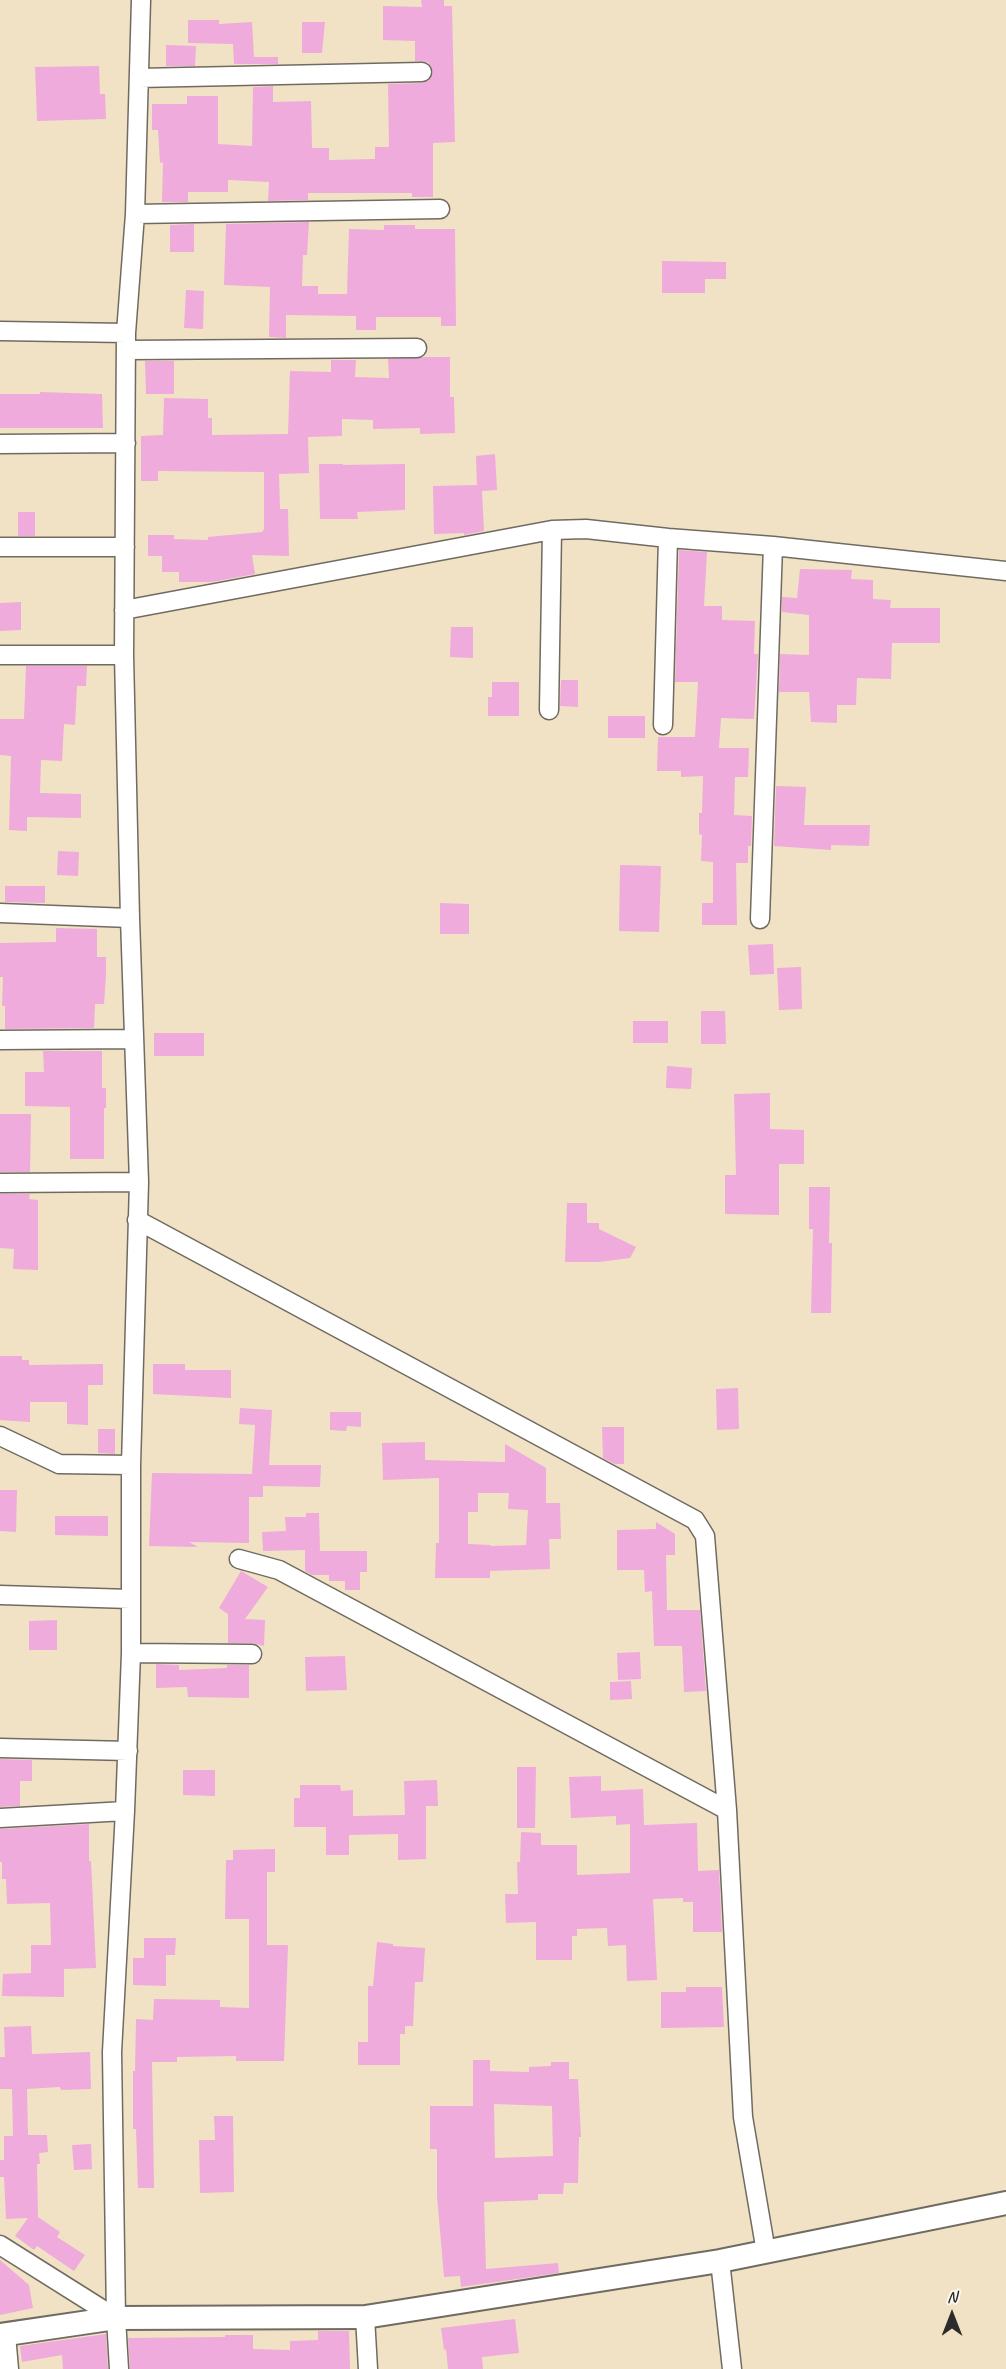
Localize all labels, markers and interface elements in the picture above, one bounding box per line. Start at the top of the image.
north arrow [922,2285,982,2345]
text: N [947,2287,957,2307]

